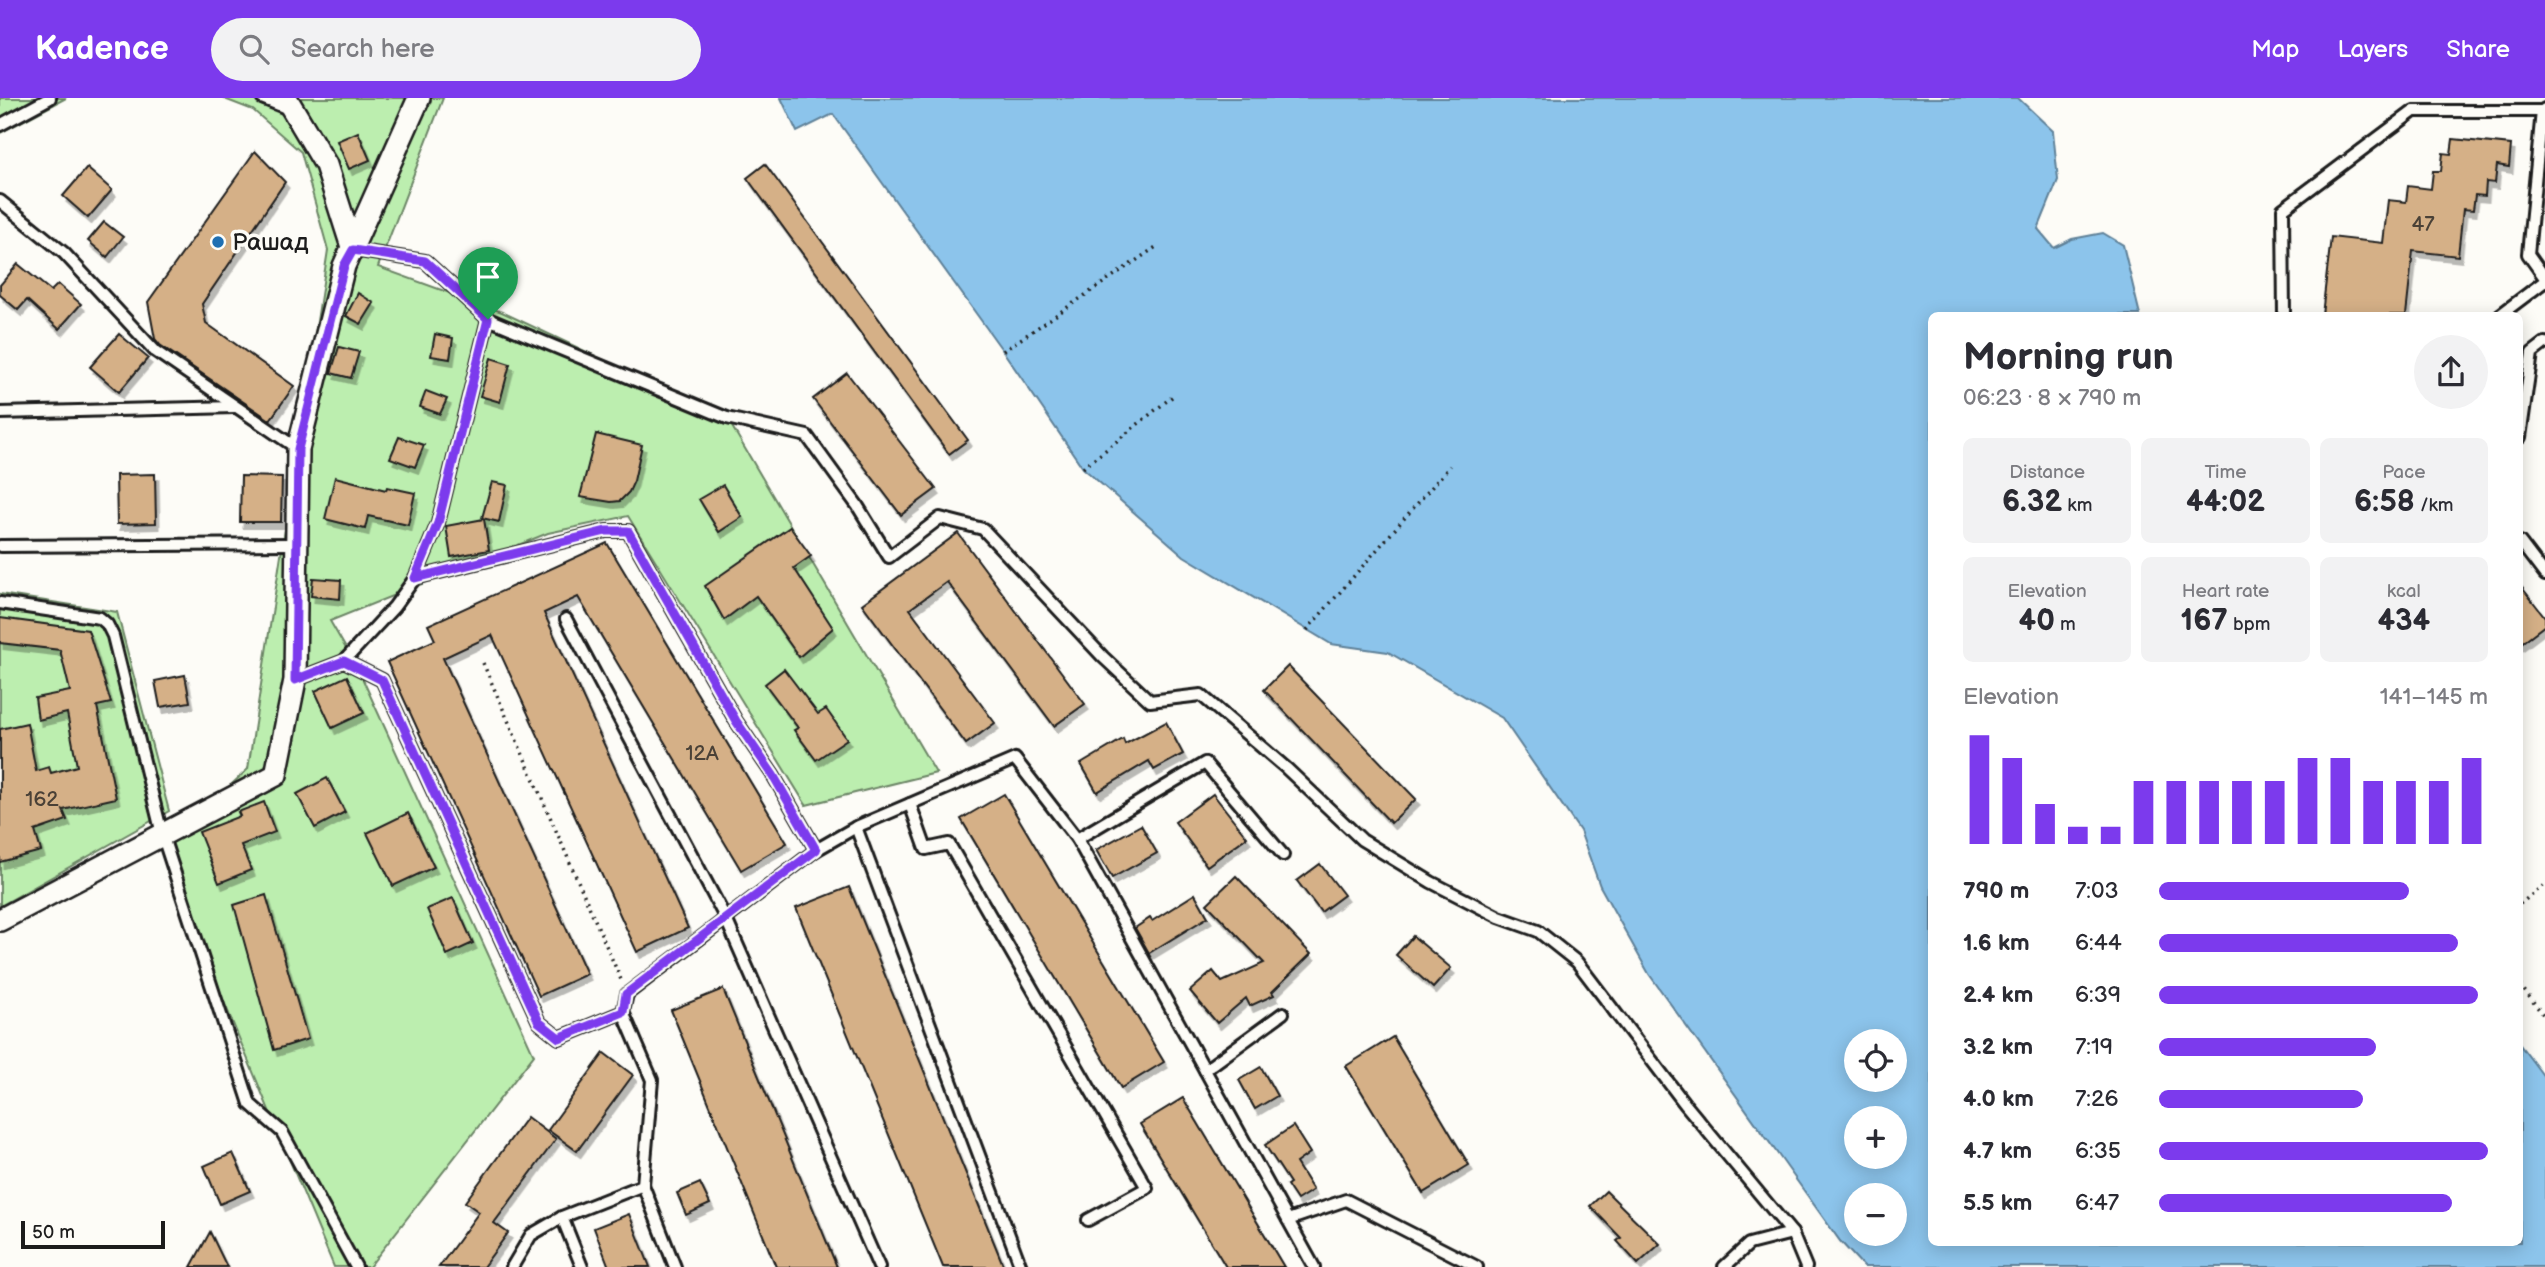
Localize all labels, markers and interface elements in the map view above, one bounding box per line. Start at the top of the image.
search box [211,18,701,81]
text: Kadence [35,29,169,69]
icon: search [235,30,273,68]
text: Search here [291,34,435,65]
text: Map [2251,35,2299,64]
text: Layers [2337,35,2408,64]
text: Share [2446,35,2510,64]
house number: 47 [2411,212,2435,237]
place label: Рашад [232,228,309,257]
marker: Рашад [210,234,226,250]
pin [458,247,518,319]
icon: arrive [469,258,507,296]
text: Morning run [1963,335,2174,380]
button: share [2414,335,2488,409]
text: 06:23 · 8 × 790 m [1963,384,2141,412]
text: Distance [2009,461,2085,484]
text: Time [2204,461,2247,484]
text: Pace [2382,461,2425,484]
text: 6.32 [2002,484,2062,520]
text: 44:02 [2186,484,2265,520]
text: 6:58 [2354,484,2415,520]
text: km [2062,494,2092,517]
text: /km [2415,494,2454,517]
text: Elevation [2008,580,2087,603]
text: Heart rate [2182,580,2269,603]
text: kcal [2387,580,2421,603]
text: 40 [2019,603,2055,639]
text: 167 [2181,603,2228,639]
text: 434 [2377,603,2430,639]
text: m [2055,613,2076,636]
text: bpm [2228,613,2270,636]
text: Elevation [1963,683,2059,711]
text: 141–145 m [2380,683,2488,711]
house number: 12А [685,741,719,766]
house number: 162 [25,787,59,812]
text: 790 m [1963,877,2029,905]
text: 7:03 [2075,877,2119,905]
text: 1.6 km [1963,929,2030,957]
text: 6:44 [2075,929,2122,957]
text: 2.4 km [1963,981,2033,1009]
text: 6:39 [2075,981,2121,1009]
map controls [1844,1029,1907,1246]
button: locate [1844,1029,1907,1092]
text: 3.2 km [1963,1033,2033,1061]
text: 7:19 [2075,1033,2113,1061]
text: 4.0 km [1963,1085,2034,1113]
text: 7:26 [2075,1085,2119,1113]
button: + [1844,1106,1907,1169]
text: 4.7 km [1963,1137,2032,1165]
text: 6:35 [2075,1137,2121,1165]
button: − [1844,1183,1907,1246]
text: 5.5 km [1963,1189,2032,1217]
text: 6:47 [2075,1189,2119,1217]
scale bar [21,1218,164,1250]
text: 50 m [32,1221,75,1244]

